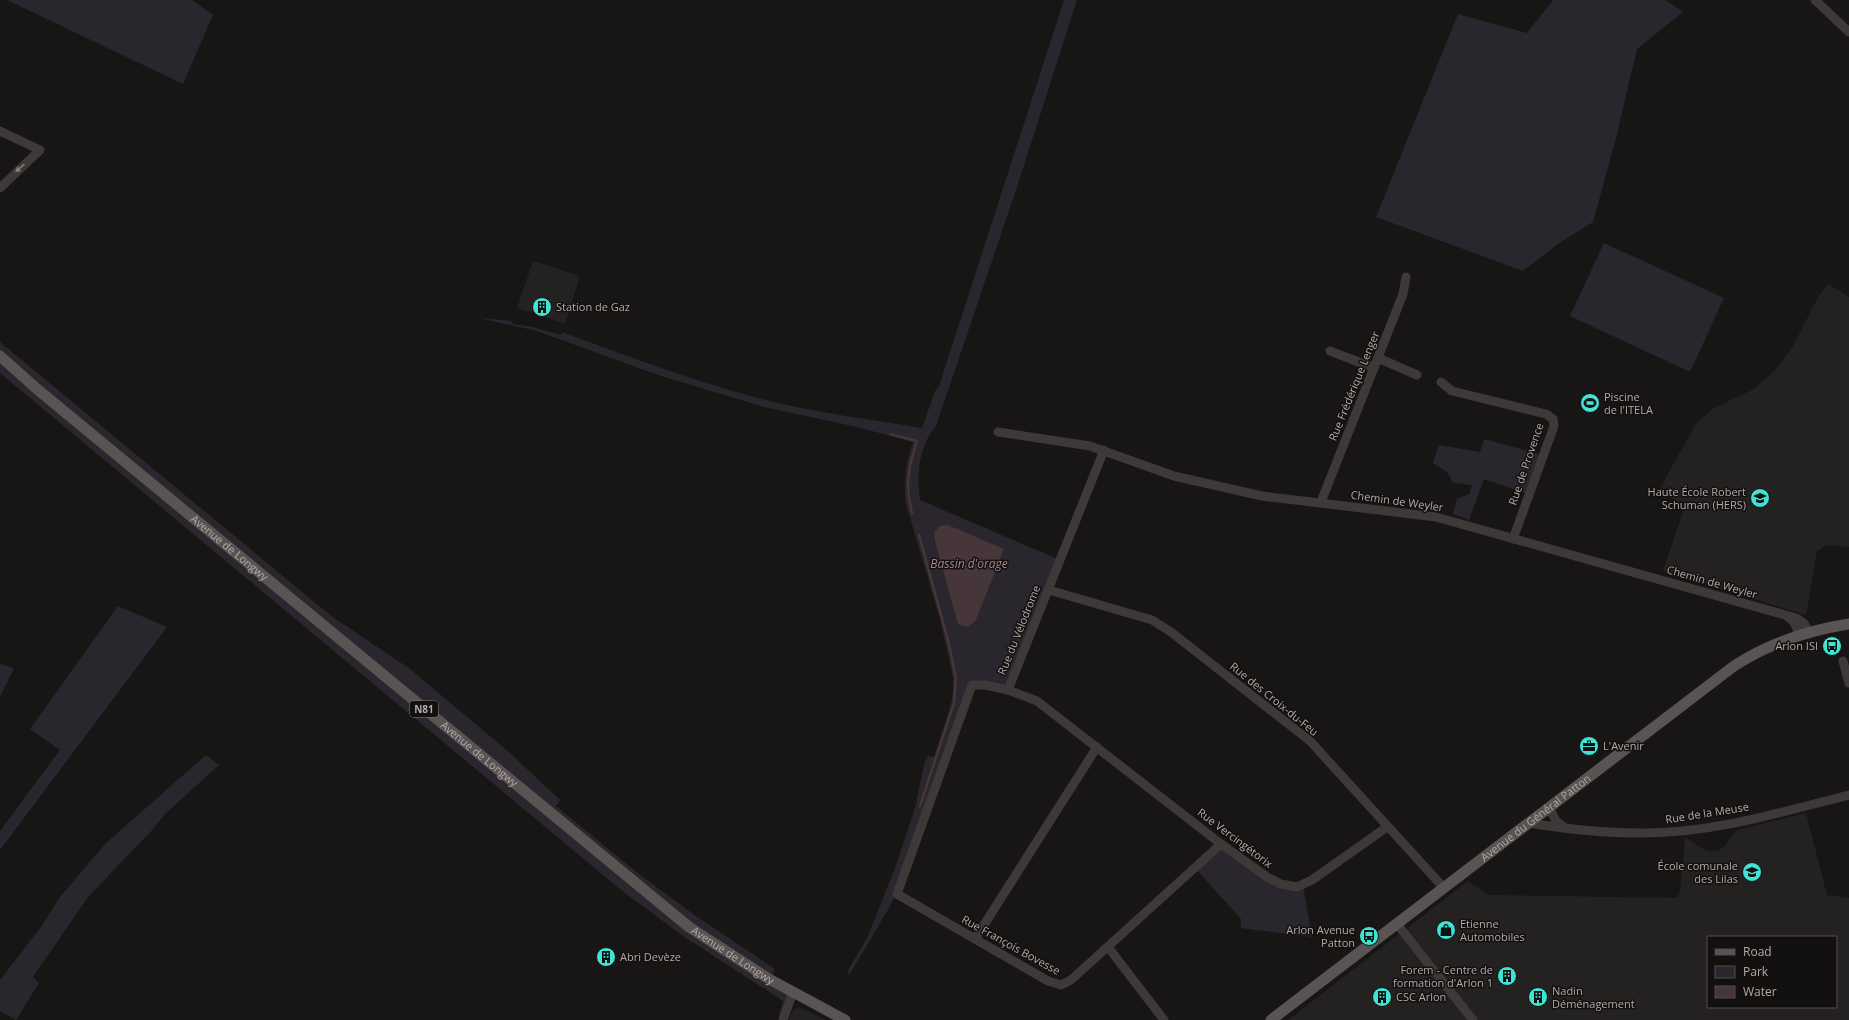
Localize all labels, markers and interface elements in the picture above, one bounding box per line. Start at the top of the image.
one-way arrow [14,164,25,173]
building icon: Station de Gaz [531,296,553,318]
place label: Station de Gaz [556,299,630,314]
street label: Rue Frédérique Lenger [1325,328,1383,443]
place label: Piscine de l'ITELA [1604,389,1653,417]
sports icon: Piscine de l'ITELA [1579,392,1601,414]
street label: Rue de Provence [1504,421,1547,507]
place label: Haute École Robert Schuman (HERS) [1648,484,1746,512]
street label: Chemin de Weyler [1350,487,1445,515]
school or university icon: Haute École Robert Schuman (HERS) [1749,487,1771,509]
street label: Avenue de Longwy [188,511,272,584]
water label: Bassin d'orage [930,555,1008,572]
street label: Chemin de Weyler [1665,561,1760,602]
street label: Rue du Vélodrome [994,583,1043,677]
bus stop icon: Arlon ISI [1821,635,1843,657]
place label: Arlon ISI [1775,638,1818,653]
street label: Rue des Croix-du-Feu [1227,658,1322,739]
road number: N81 [410,701,438,717]
street label: Avenue de Longwy [438,717,522,790]
office icon: L'Avenir [1578,735,1600,757]
place label: L'Avenir [1603,738,1644,753]
street label: Avenue du Général Patton [1477,770,1593,864]
street label: Rue de la Meuse [1664,799,1750,827]
street label: Rue Vercingétorix [1195,804,1276,871]
place label: École comunale des Lilas [1658,858,1738,886]
school or university icon: École comunale des Lilas [1741,861,1763,883]
street label: Rue François Bovesse [959,911,1063,978]
place label: Etienne Automobiles [1460,916,1525,944]
shop icon: Etienne Automobiles [1435,919,1457,941]
street label: Avenue de Longwy [689,922,777,988]
place label: Arlon Avenue Patton [1286,922,1355,950]
bus stop icon: Arlon Avenue Patton [1358,925,1380,947]
legend [1707,936,1837,1008]
text: Road [1743,943,1772,960]
building icon: Abri Devèze [595,946,617,968]
place label: Abri Devèze [620,949,681,964]
place label: Forem - Centre de formation d'Arlon 1 [1393,962,1493,990]
text: Park [1743,963,1769,980]
building icon: Forem - Centre de formation d'Arlon 1 [1496,965,1518,987]
place label: Nadin Déménagement [1552,983,1635,1011]
text: Water [1743,983,1777,1000]
building icon: CSC Arlon [1371,986,1393,1008]
building icon: Nadin Déménagement [1527,986,1549,1008]
place label: CSC Arlon [1396,989,1446,1004]

